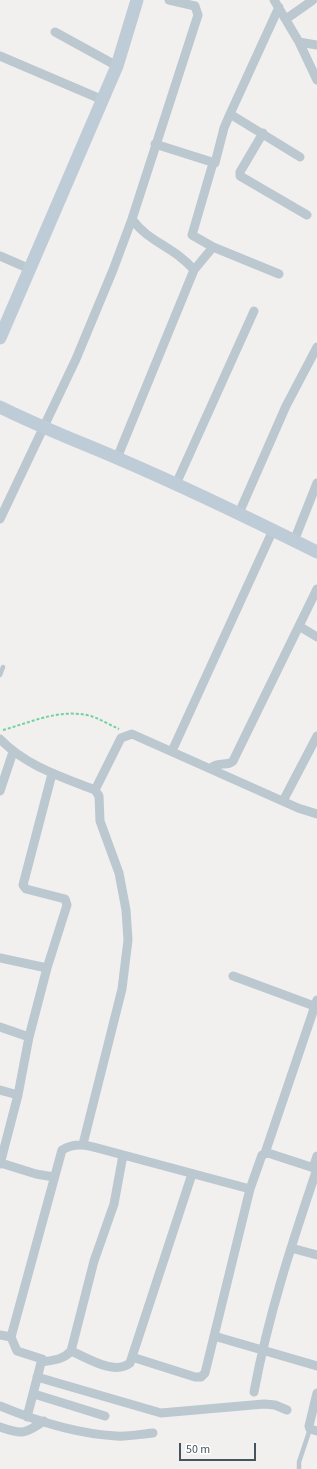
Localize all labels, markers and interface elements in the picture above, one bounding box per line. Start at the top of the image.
scale bar [181,1435,258,1461]
text: 50 m [186,1441,210,1458]

